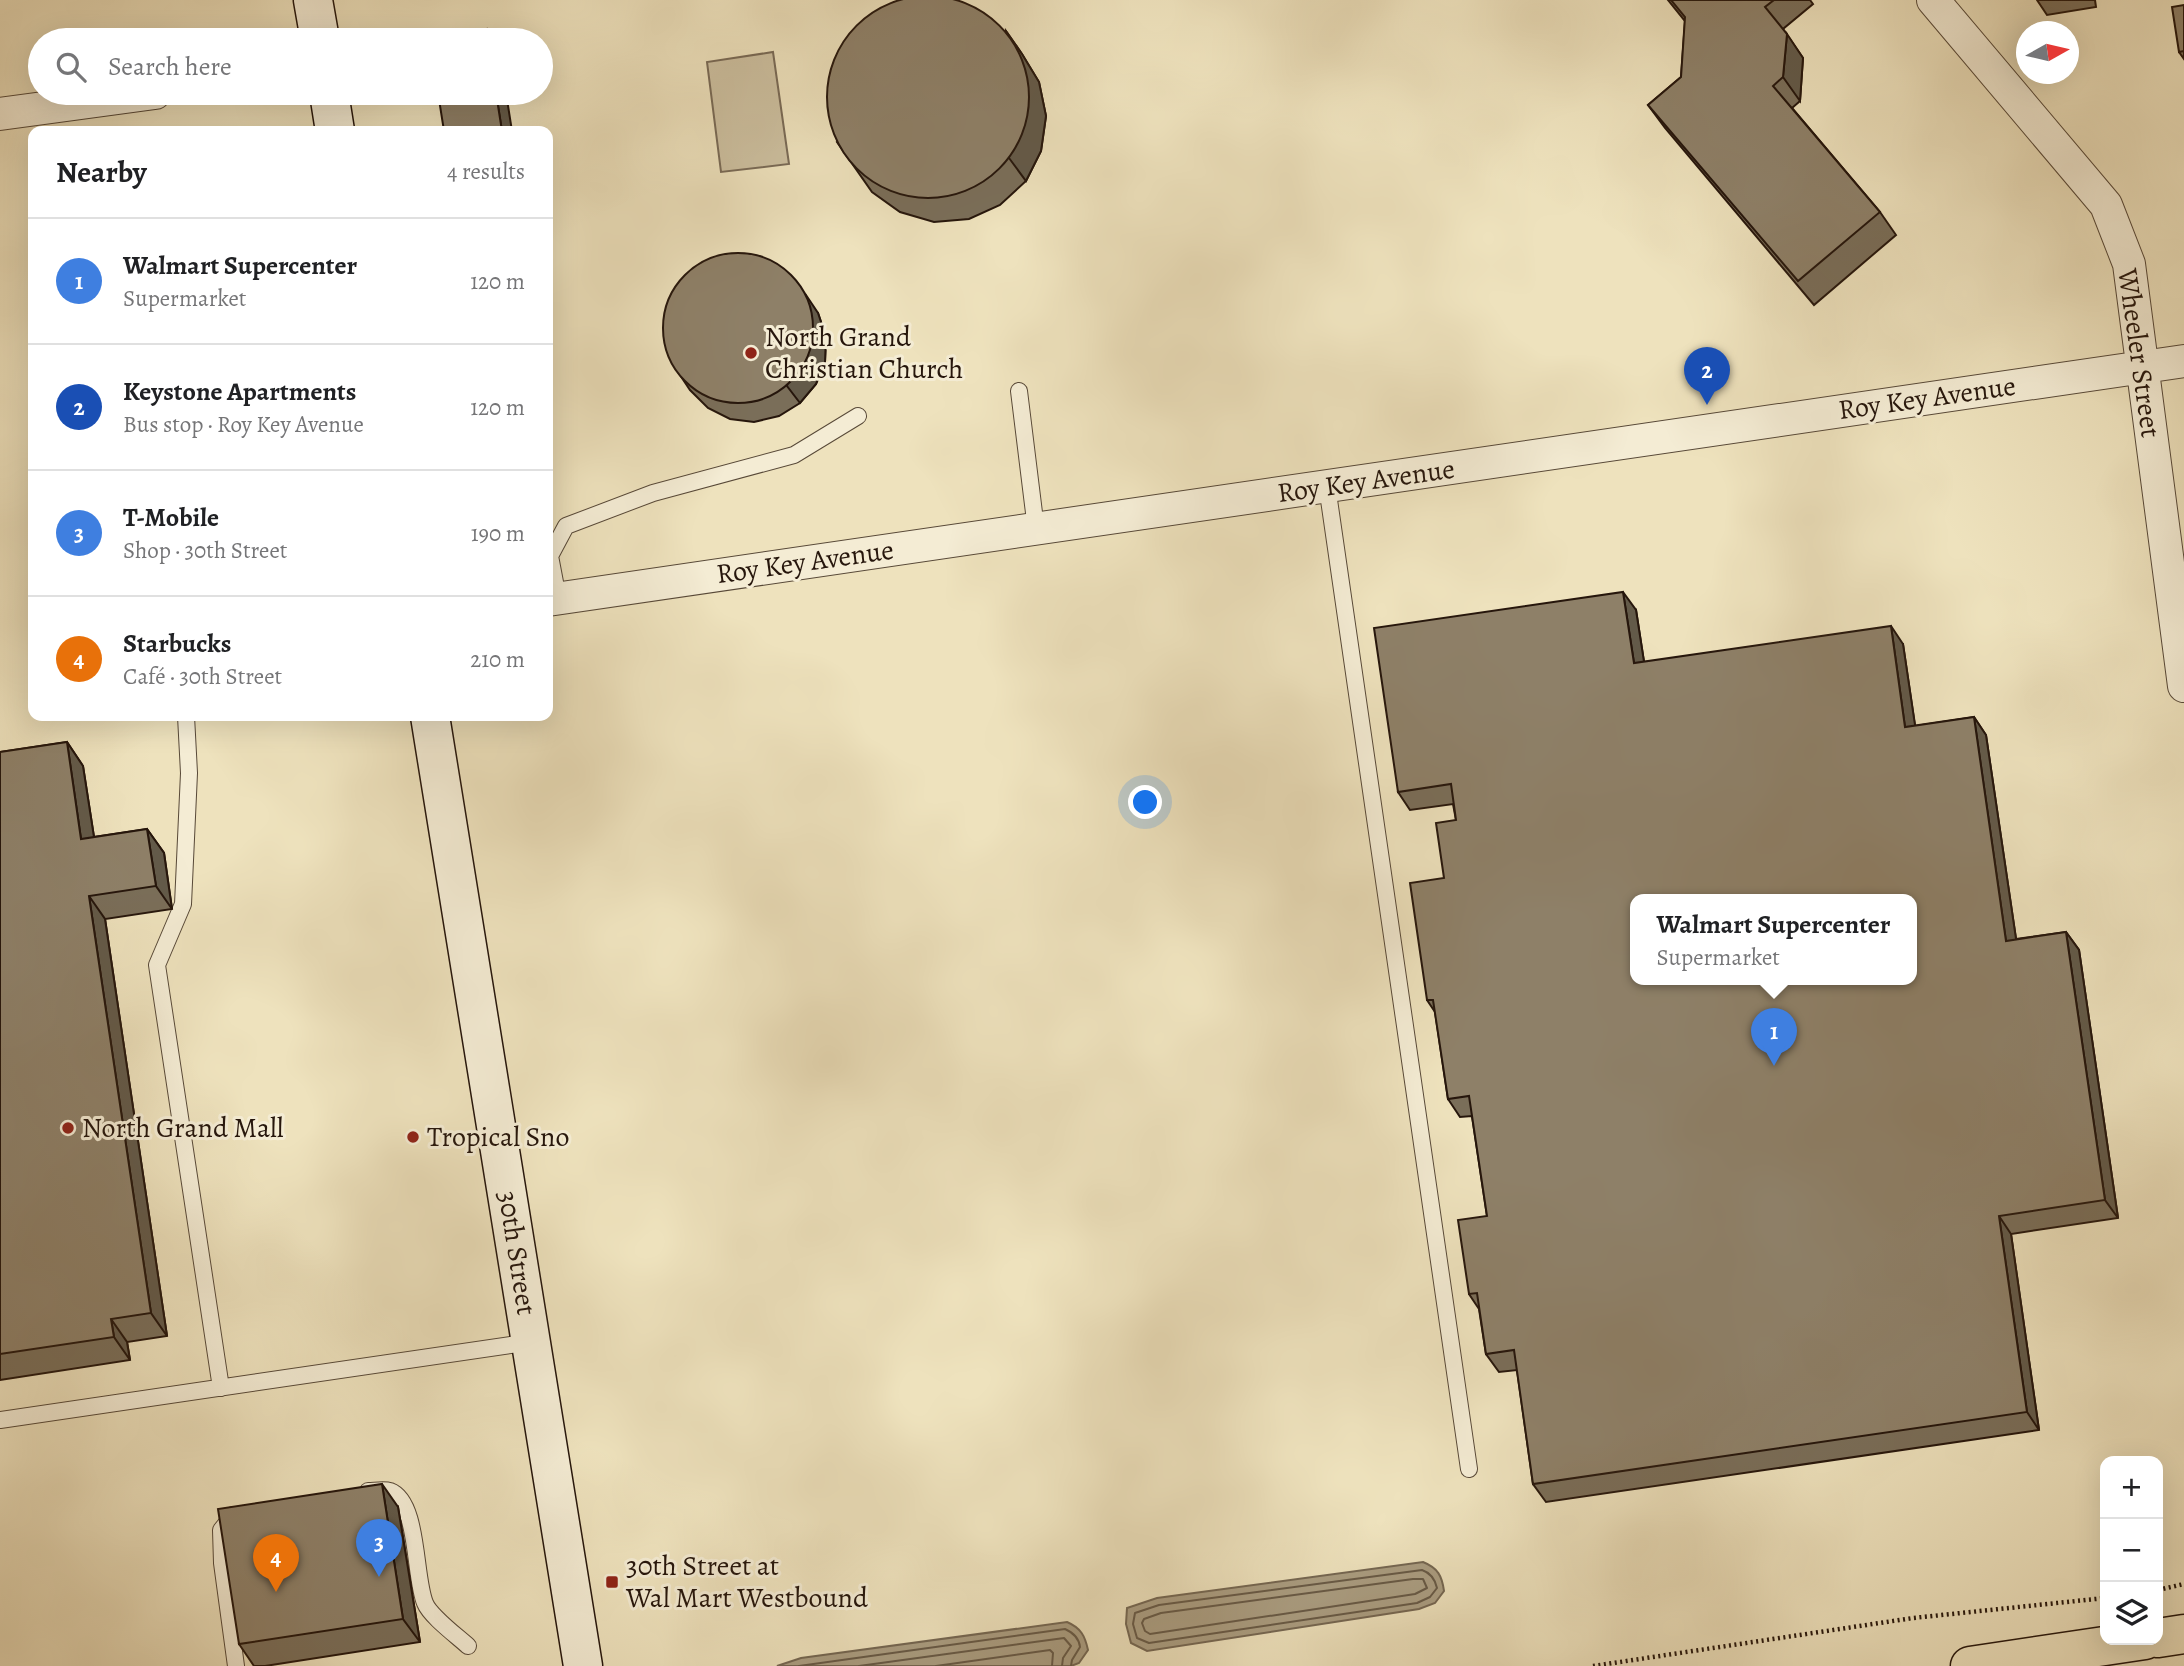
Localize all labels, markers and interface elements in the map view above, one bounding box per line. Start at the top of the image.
north arrow [2016,21,2079,84]
search box [28,28,553,105]
icon: search [52,48,90,86]
text: Search here [108,49,232,84]
text: Nearby [56,152,147,192]
text: 4 results [447,156,525,187]
text: Walmart Supercenter [123,248,357,283]
street label: Wheeler Street [2108,265,2170,440]
text: 1 [75,266,83,297]
text: 120 m [470,266,525,297]
text: Supermarket [123,283,246,314]
place label: North Grand Christian Church [765,318,963,388]
marker: North Grand Christian Church [743,345,759,361]
pin: 2 [1684,347,1730,405]
street label: Roy Key Avenue [1836,367,2018,429]
text: Keystone Apartments [123,374,356,409]
text: 2 [73,392,85,423]
text: 120 m [470,392,525,423]
text: Bus stop · Roy Key Avenue [123,409,364,440]
street label: Roy Key Avenue [1275,450,1457,512]
text: T-Mobile [123,500,219,535]
text: 3 [74,518,84,549]
text: 190 m [471,518,525,549]
street label: Roy Key Avenue [714,531,896,593]
text: Shop · 30th Street [123,535,287,566]
text: Starbucks [123,626,231,661]
text: 4 [74,644,84,675]
text: 210 m [470,644,525,675]
text: Café · 30th Street [123,661,282,692]
your location [1128,785,1162,819]
popup [1630,894,1917,985]
text: Walmart Supercenter [1656,907,1891,942]
text: Supermarket [1656,942,1780,973]
pin: 1 [1751,1008,1797,1066]
place label: North Grand Mall [82,1109,284,1147]
place label: Tropical Sno [427,1118,569,1156]
marker: North Grand Mall [60,1120,76,1136]
marker: Tropical Sno [405,1129,421,1145]
street label: 30th Street [488,1188,546,1318]
map controls [2100,1456,2163,1645]
button: + [2100,1456,2163,1519]
pin: 3 [356,1519,402,1577]
button: − [2100,1519,2163,1582]
pin: 4 [253,1534,299,1592]
place label: 30th Street at Wal Mart Westbound [625,1547,869,1617]
marker: 30th Street at Wal Mart Westbound [604,1574,620,1590]
button: layers [2100,1582,2163,1645]

